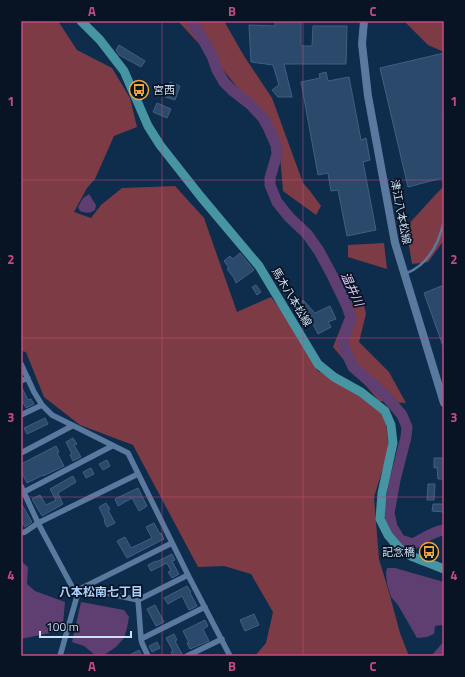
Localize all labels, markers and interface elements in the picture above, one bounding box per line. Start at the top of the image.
text: A [88,1,96,21]
text: B [228,1,236,21]
text: C [369,1,377,21]
bus stop icon: 宮西 [128,79,150,101]
place label: 宮西 [153,82,175,98]
text: 1 [7,91,15,111]
text: 1 [450,91,458,111]
street label: 津江八本松線 [387,178,415,246]
text: 2 [7,249,15,269]
text: 2 [450,249,458,269]
street label: 馬木八本松線 [268,265,316,329]
water label: 温井川 [336,268,370,311]
text: 3 [7,407,15,427]
text: 3 [450,407,458,427]
bus stop icon: 記念橋 [418,541,440,563]
place label: 記念橋 [382,544,415,560]
text: 4 [7,565,15,585]
text: 4 [450,565,458,585]
district label: 八本松南七丁目 [59,582,143,601]
scale bar [40,613,131,639]
text: 100 m [46,617,79,636]
text: A [88,656,96,676]
text: B [228,656,236,676]
text: C [369,656,377,676]

